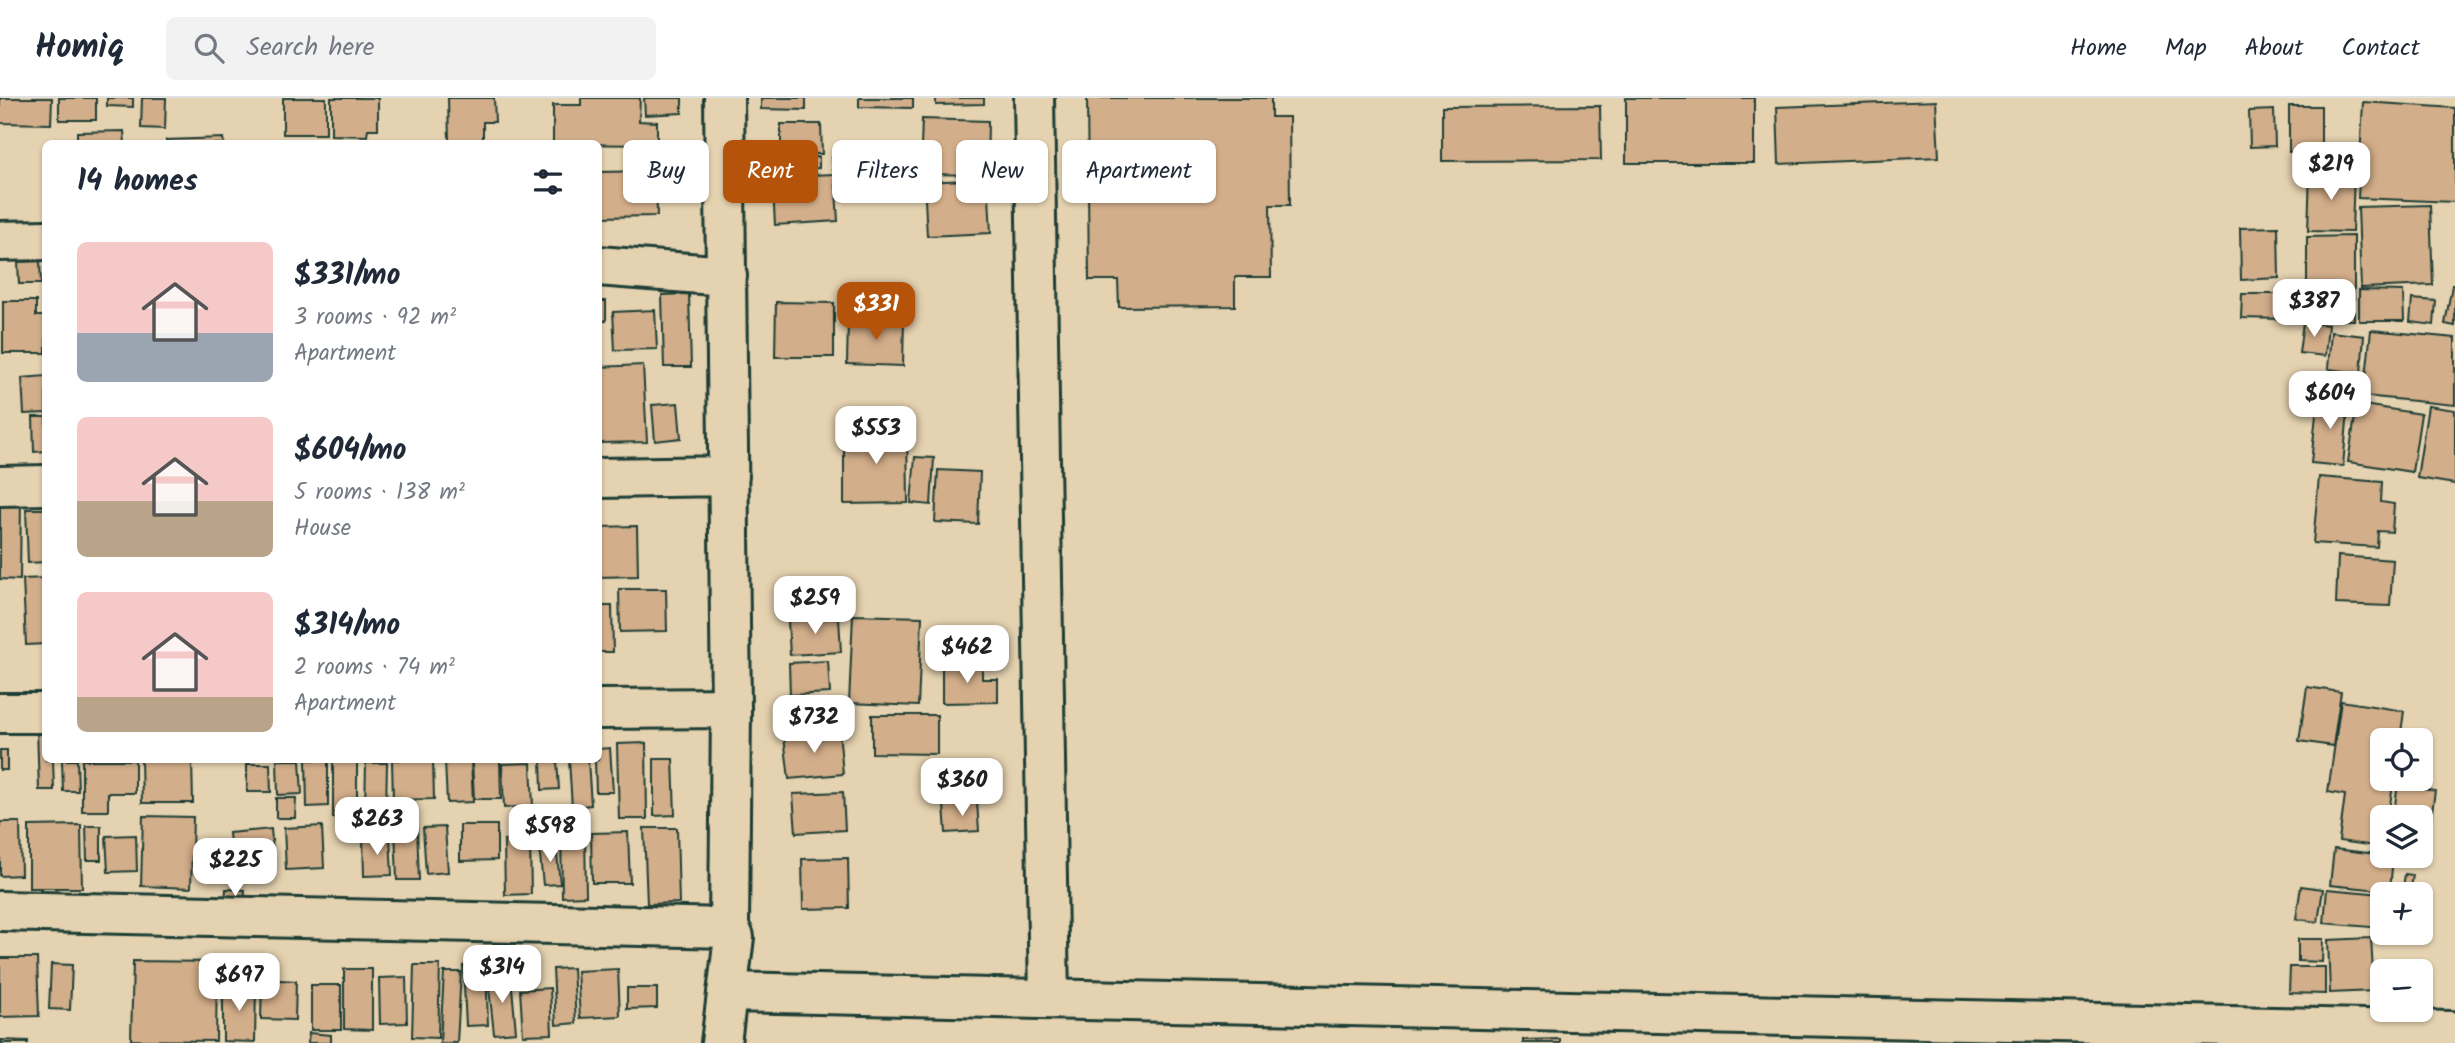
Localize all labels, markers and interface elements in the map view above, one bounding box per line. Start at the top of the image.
search box [166,17,656,80]
text: Homiq [35,22,124,75]
text: Search here [246,27,374,69]
icon: search [190,29,228,67]
text: Home [2070,29,2127,68]
text: Map [2165,29,2207,68]
text: About [2245,29,2303,68]
text: Contact [2341,29,2420,68]
chip: Buy [623,140,709,203]
chip: Rent [723,140,818,203]
chip: Filters [832,140,942,203]
chip: New [956,140,1048,203]
chip: Apartment [1062,140,1216,203]
pin: $219 [2290,142,2372,202]
text: $219 [2308,147,2354,183]
text: 14 homes [77,158,198,206]
icon: filters [529,163,567,201]
text: $331/mo [294,252,400,300]
icon: home [133,270,217,354]
pin: $387 [2273,280,2355,339]
pin: $331 [835,282,917,342]
text: $387 [2289,284,2339,320]
text: $331 [853,287,899,323]
text: 3 rooms · 92 m² [294,300,456,336]
text: Apartment [294,336,396,372]
pin: $604 [2289,372,2371,431]
text: $604 [2305,376,2355,412]
pin: $553 [835,406,917,466]
text: $553 [851,411,901,447]
text: $604/mo [294,427,406,475]
icon: home [133,445,217,529]
text: 5 rooms · 138 m² [294,475,465,511]
text: House [294,511,351,547]
pin: $259 [774,576,856,636]
text: $259 [790,581,840,617]
text: $314/mo [294,602,400,650]
icon: home [133,620,217,704]
pin: $462 [926,626,1008,685]
text: $462 [941,630,993,666]
text: 2 rooms · 74 m² [294,650,455,686]
text: Apartment [294,686,396,722]
pin: $732 [773,696,855,755]
text: $732 [789,700,839,736]
map controls [2370,728,2433,1022]
button: locate [2370,728,2433,791]
pin: $360 [921,758,1003,818]
text: $360 [937,763,987,799]
pin: $263 [336,798,418,857]
text: $263 [351,802,403,838]
pin: $598 [509,804,591,864]
button: layers [2370,805,2433,868]
text: $598 [525,809,575,845]
pin: $225 [194,838,276,898]
text: $225 [209,843,261,879]
button: + [2370,882,2433,945]
pin: $314 [461,946,543,1005]
text: $314 [479,950,525,986]
pin: $697 [198,954,280,1013]
text: $697 [215,958,263,994]
button: − [2370,959,2433,1022]

